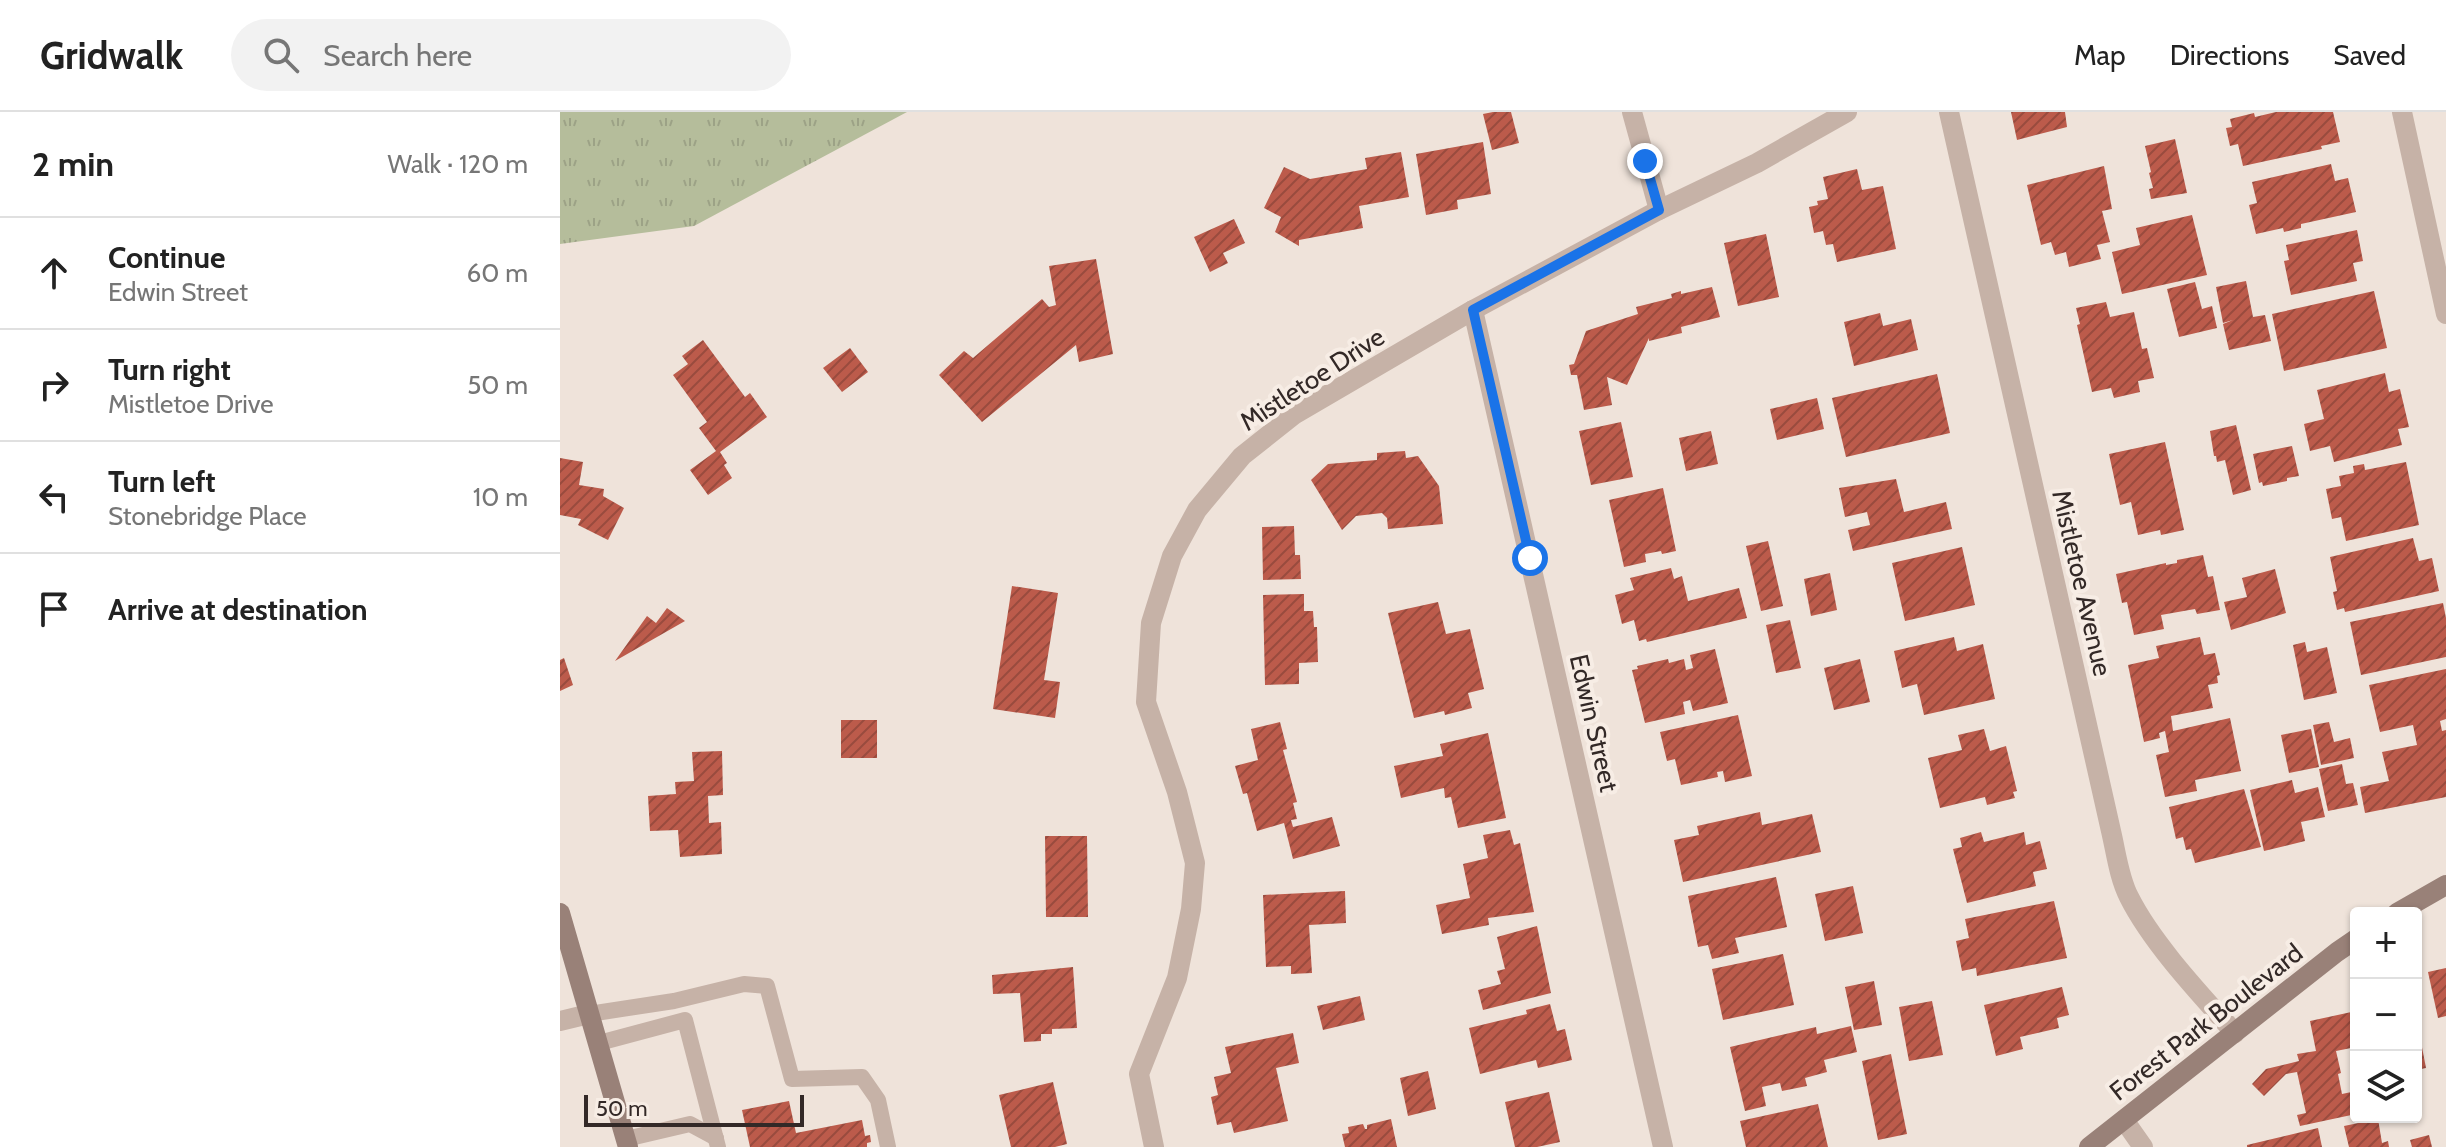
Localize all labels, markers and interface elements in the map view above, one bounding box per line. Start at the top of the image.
search box [231,19,791,91]
text: Gridwalk [40,32,183,79]
icon: search [259,33,303,77]
text: Search here [323,37,472,74]
text: Map [2074,38,2126,72]
text: Directions [2170,38,2289,72]
text: Saved [2333,38,2406,72]
text: 2 min [32,143,114,185]
route end [1627,143,1663,179]
text: Walk · 120 m [387,148,528,180]
text: Continue [108,239,225,276]
icon: ahead [32,251,76,295]
text: 60 m [466,257,528,289]
text: Edwin Street [108,276,248,308]
street label: Mistletoe Drive [1234,320,1390,438]
text: Turn right [108,351,231,388]
icon: right [32,363,76,407]
text: 50 m [467,369,528,401]
text: Mistletoe Drive [108,388,274,420]
text: Turn left [108,463,216,500]
icon: left [32,475,76,519]
text: 10 m [473,481,528,513]
street label: Mistletoe Avenue [2045,487,2119,679]
text: Stonebridge Place [108,500,307,532]
route start [1512,540,1548,576]
icon: arrive [32,587,76,631]
text: Arrive at destination [108,591,368,628]
street label: Edwin Street [1563,651,1625,795]
map controls [2350,907,2422,1123]
button: + [2350,907,2422,979]
street label: Forest Park Boulevard [2103,937,2309,1107]
button: − [2350,979,2422,1051]
button: layers [2350,1051,2422,1123]
scale bar [584,1091,804,1127]
text: 50 m [596,1095,648,1122]

